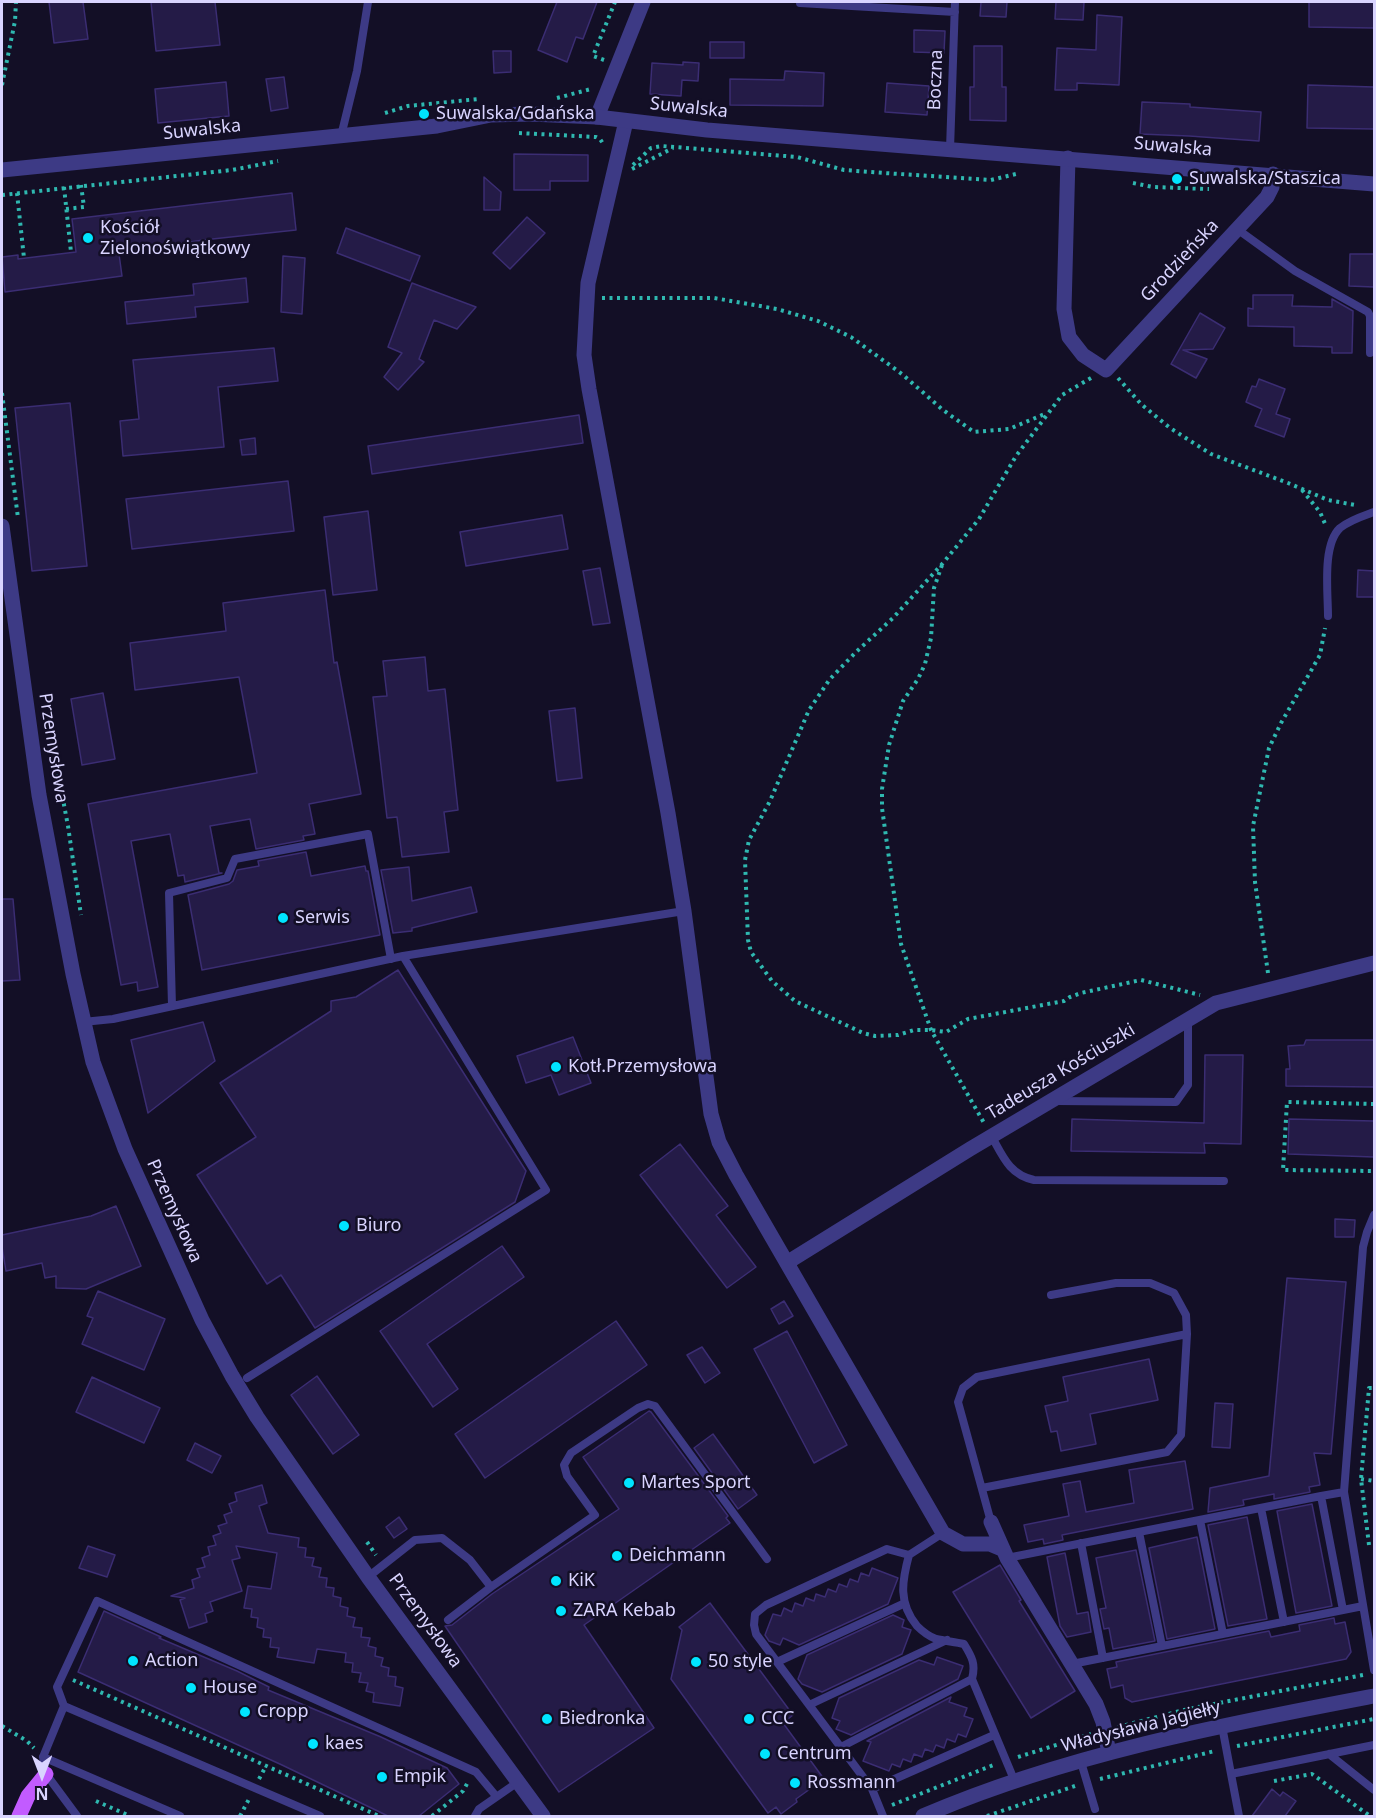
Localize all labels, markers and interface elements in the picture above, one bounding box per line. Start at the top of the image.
street label: Boczna [924,49,948,111]
street label: Suwalska [649,93,729,123]
place label: Suwalska/Gdańska [436,103,595,125]
marker: Suwalska/Gdańska [417,107,431,121]
street label: Suwalska [162,115,242,145]
street label: Suwalska [1133,133,1213,161]
place label: Suwalska/Staszica [1189,168,1341,190]
marker: Suwalska/Staszica [1170,172,1184,186]
street label: Grodzieńska [1136,215,1224,307]
place label: Kościół Zielonoświątkowy [100,217,250,260]
marker: Kościół Zielonoświątkowy [81,231,95,245]
street label: Przemysłowa [34,691,72,805]
place label: Serwis [295,907,350,929]
marker: Serwis [276,911,290,925]
street label: Tadeusza Kościuszki [983,1019,1139,1125]
place label: Kotł.Przemysłowa [568,1056,717,1078]
marker: Kotł.Przemysłowa [549,1060,563,1074]
street label: Przemysłowa [142,1156,206,1266]
place label: Biuro [356,1215,401,1237]
marker: Biuro [337,1219,351,1233]
place label: Martes Sport [641,1472,751,1494]
marker: Martes Sport [622,1476,636,1490]
place label: Deichmann [629,1545,726,1567]
marker: Deichmann [610,1549,624,1563]
street label: Przemysłowa [384,1570,466,1672]
place label: KiK [568,1570,595,1592]
marker: KiK [549,1574,563,1588]
place label: ZARA Kebab [573,1600,676,1622]
marker: ZARA Kebab [554,1604,568,1618]
place label: Action [145,1650,198,1672]
place label: 50 style [708,1651,772,1673]
marker: Action [126,1654,140,1668]
marker: 50 style [689,1655,703,1669]
place label: House [203,1677,257,1699]
marker: House [184,1681,198,1695]
street label: Władysława Jagiełły [1059,1697,1223,1757]
place label: Cropp [257,1701,308,1723]
marker: Cropp [238,1705,252,1719]
place label: Biedronka [559,1708,645,1730]
place label: CCC [761,1708,794,1730]
marker: Biedronka [540,1712,554,1726]
marker: CCC [742,1712,756,1726]
place label: kaes [325,1733,363,1755]
marker: kaes [306,1737,320,1751]
place label: Centrum [777,1743,852,1765]
north arrow [12,1746,72,1806]
marker: Centrum [758,1747,772,1761]
place label: Empik [394,1766,446,1788]
marker: Empik [375,1770,389,1784]
place label: Rossmann [807,1772,896,1794]
marker: Rossmann [788,1776,802,1790]
text: N [36,1783,49,1805]

